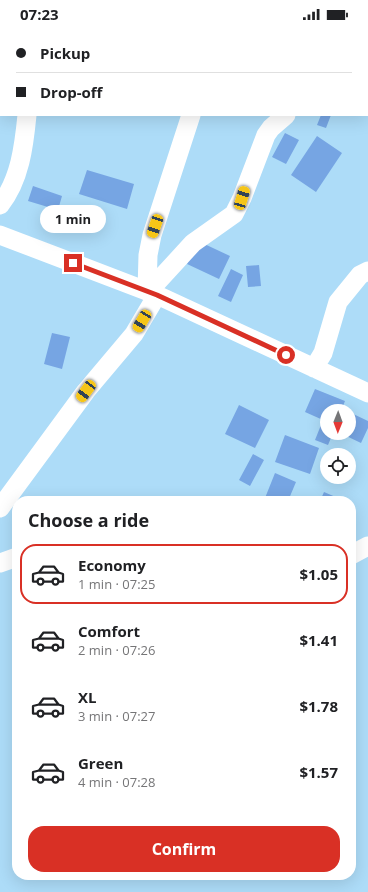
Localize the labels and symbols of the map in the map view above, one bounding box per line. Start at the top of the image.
car [233,185,251,211]
callout: 1 min [40,205,106,233]
car [145,213,165,239]
route end [64,254,82,272]
car [131,308,153,334]
route start [277,346,295,364]
car [74,378,98,404]
north arrow [320,404,356,440]

